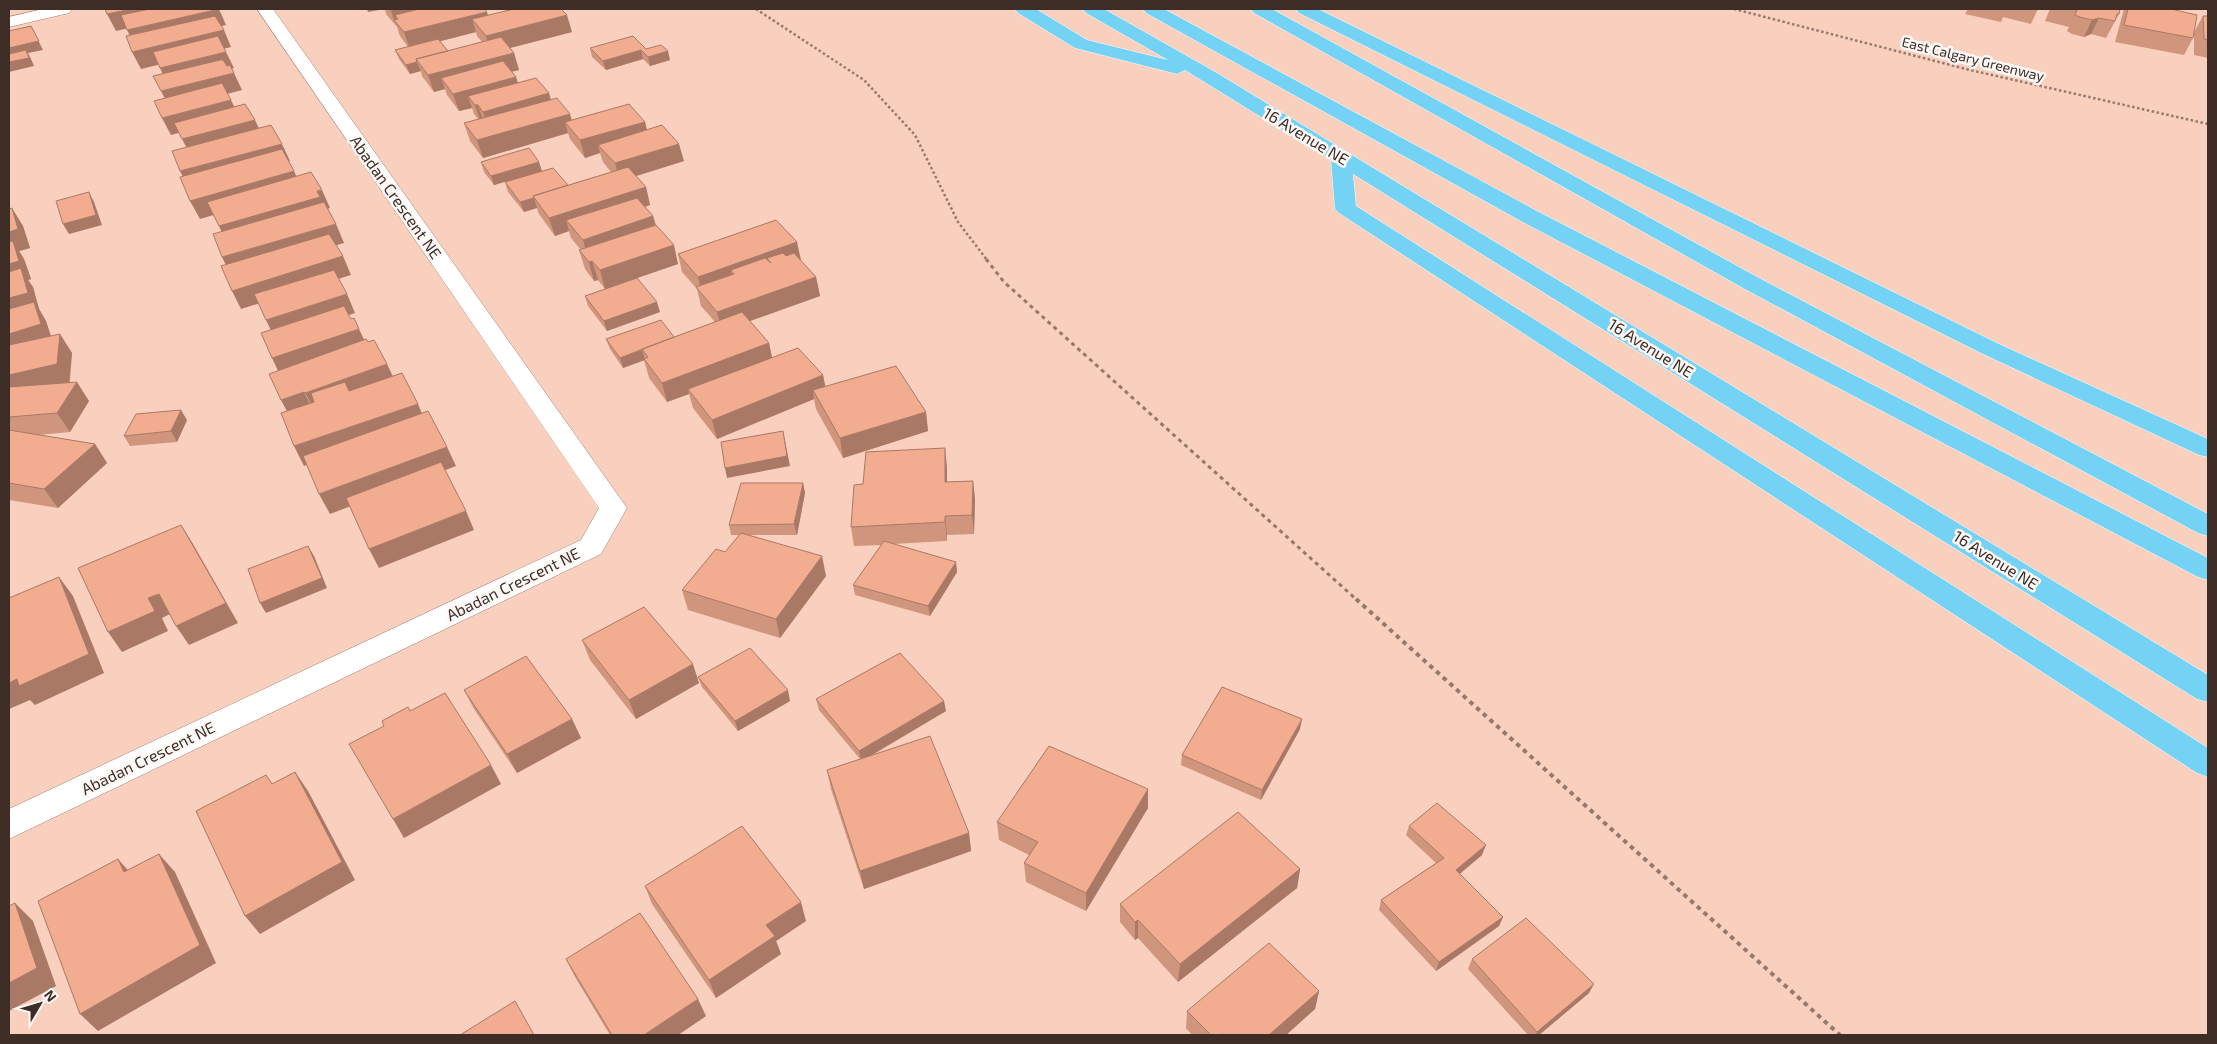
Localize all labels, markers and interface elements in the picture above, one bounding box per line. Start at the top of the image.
street label: East Calgary Greenway [1900,33,2047,85]
street label: 16 Avenue NE [1260,103,1352,168]
street label: Abadan Crescent NE [347,131,446,262]
street label: 16 Avenue NE [1605,314,1697,381]
street label: 16 Avenue NE [1950,526,2042,593]
street label: Abadan Crescent NE [443,543,583,624]
street label: Abadan Crescent NE [78,717,218,798]
north arrow [15,979,65,1029]
text: N [41,986,60,1005]

